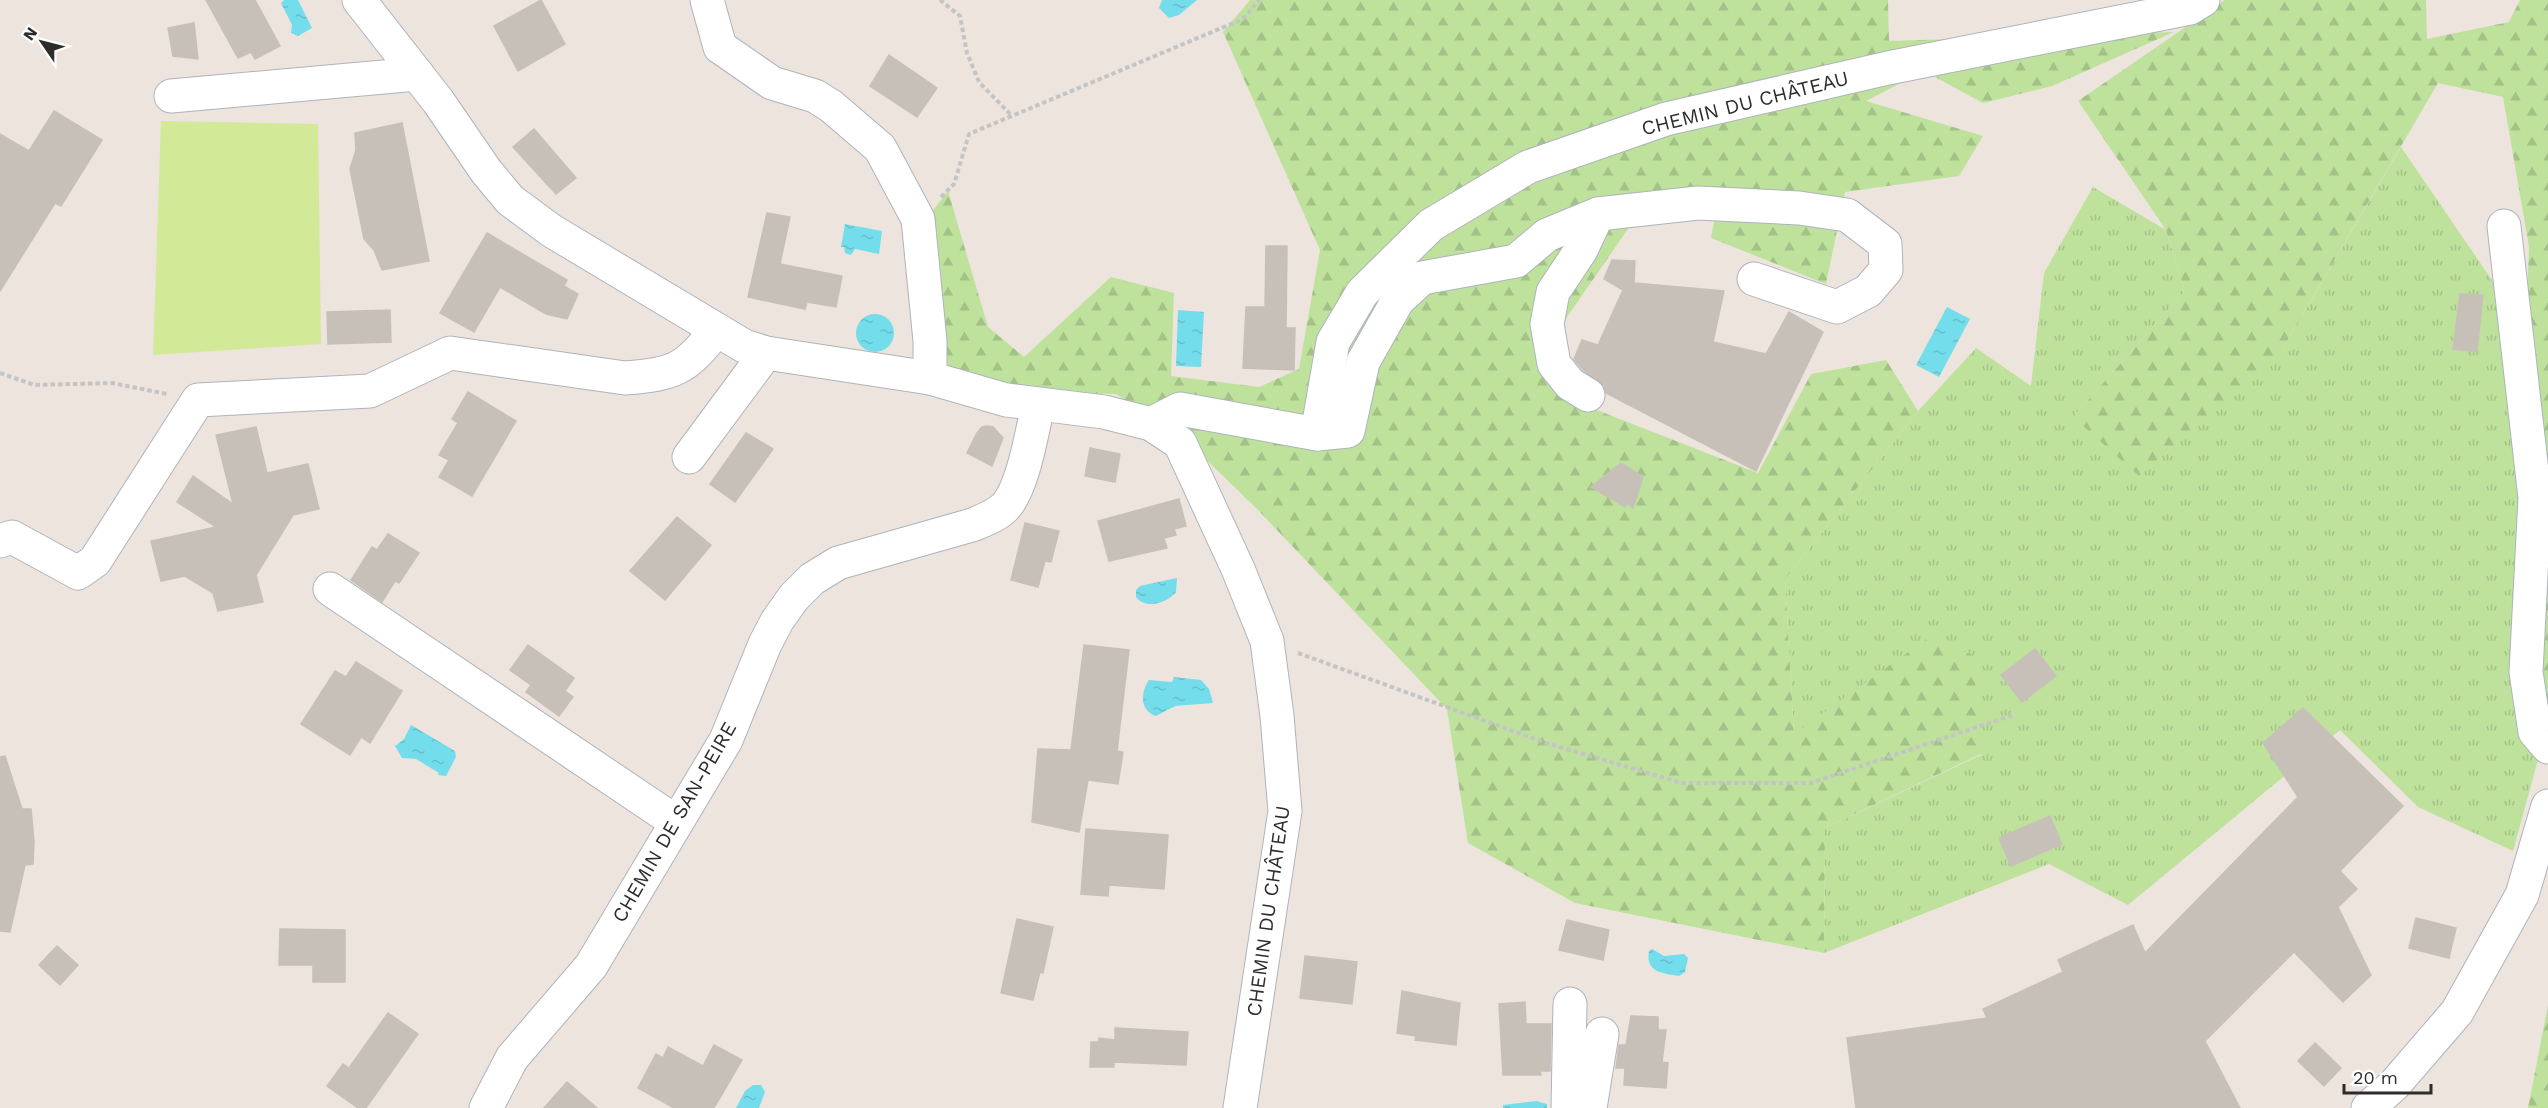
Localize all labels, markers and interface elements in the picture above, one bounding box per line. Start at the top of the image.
north arrow [12,12,72,72]
text: N [19,23,41,44]
street label: CHEMIN DU CHÂTEAU [1639,66,1851,140]
street label: CHEMIN DE SAN-PEIRE [607,718,741,926]
street label: CHEMIN DU CHÂTEAU [1241,804,1295,1018]
scale bar [2344,1057,2431,1095]
text: 20 m [2353,1067,2398,1088]

